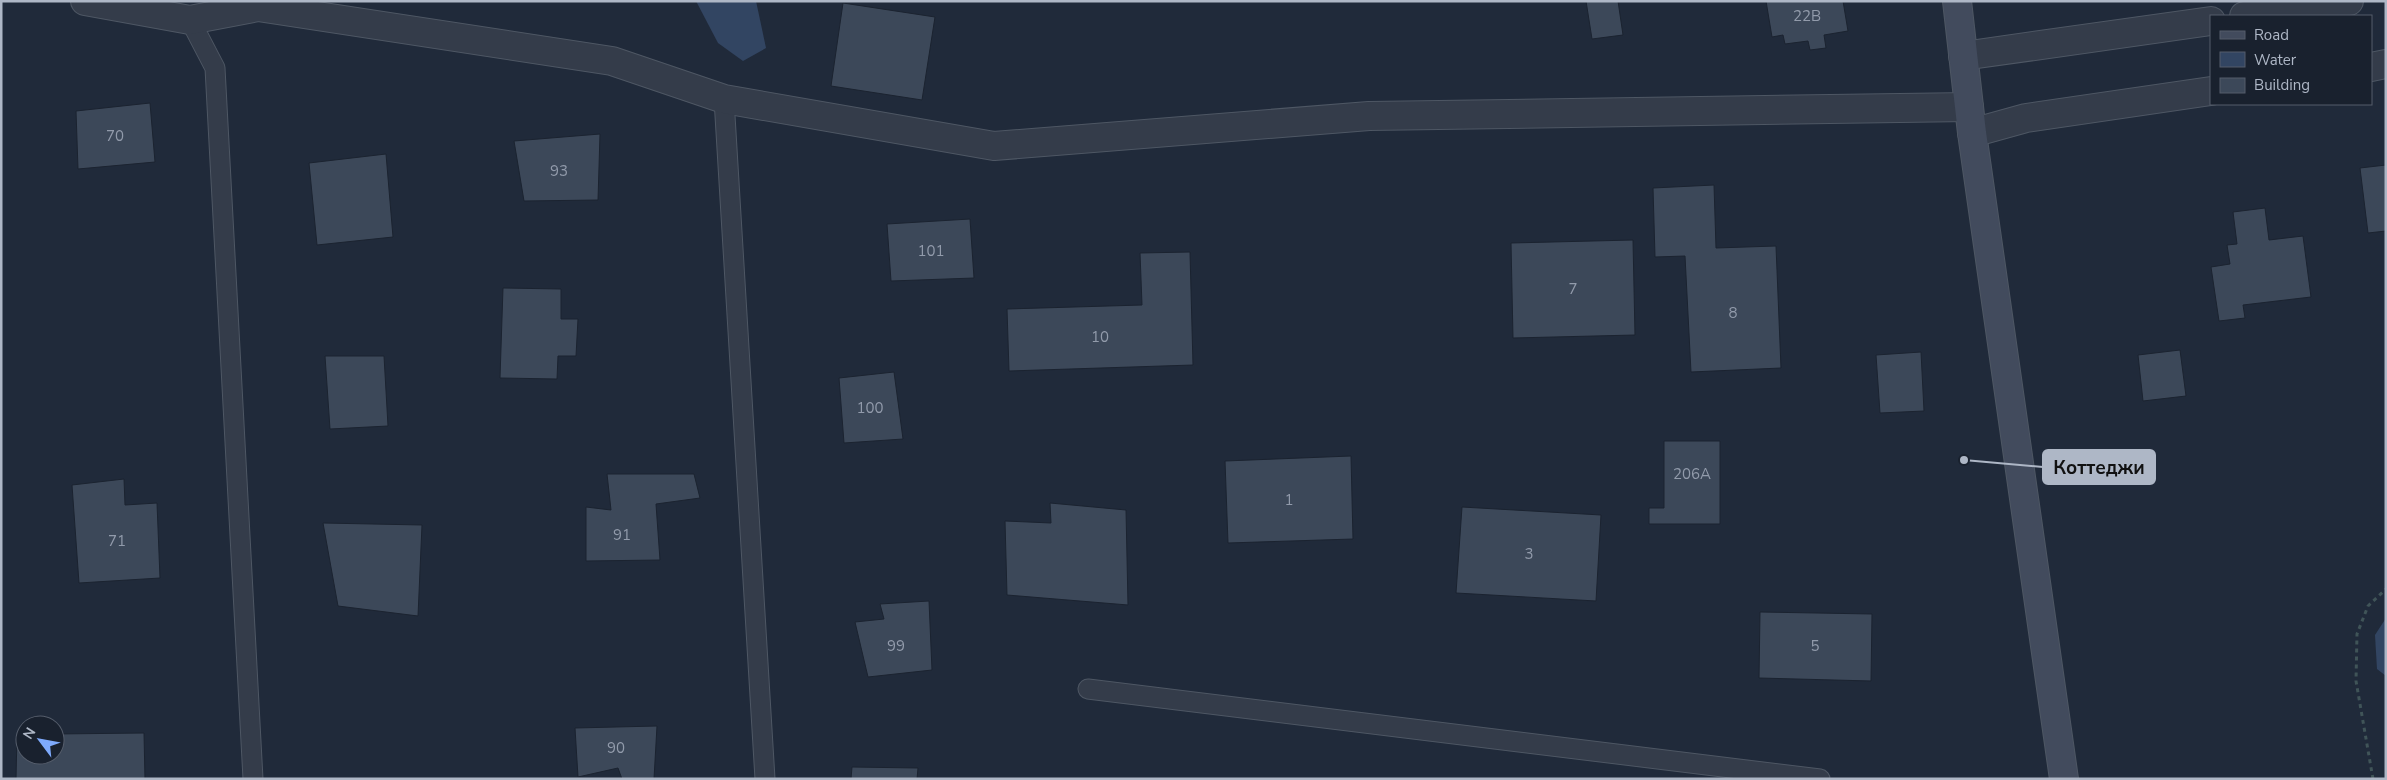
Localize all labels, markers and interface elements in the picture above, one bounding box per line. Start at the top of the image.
house number: 22В [1793,6,1821,26]
legend [2210,15,2372,105]
text: Road [2254,25,2289,45]
text: Water [2254,50,2297,70]
text: Building [2254,75,2310,95]
house number: 70 [106,126,124,146]
house number: 93 [550,161,568,181]
house number: 101 [917,241,945,261]
house number: 7 [1568,279,1578,299]
house number: 8 [1728,303,1738,323]
house number: 10 [1091,327,1109,347]
house number: 100 [856,398,884,418]
callout: Коттеджи [2043,450,2155,484]
text: Коттеджи [2053,455,2145,481]
house number: 206А [1673,464,1711,484]
house number: 1 [1284,490,1294,510]
house number: 91 [613,525,631,545]
house number: 71 [108,531,126,551]
house number: 3 [1524,544,1534,564]
house number: 99 [887,636,905,656]
house number: 5 [1810,636,1820,656]
north arrow [15,715,65,765]
text: N [19,724,40,743]
house number: 90 [607,738,625,758]

